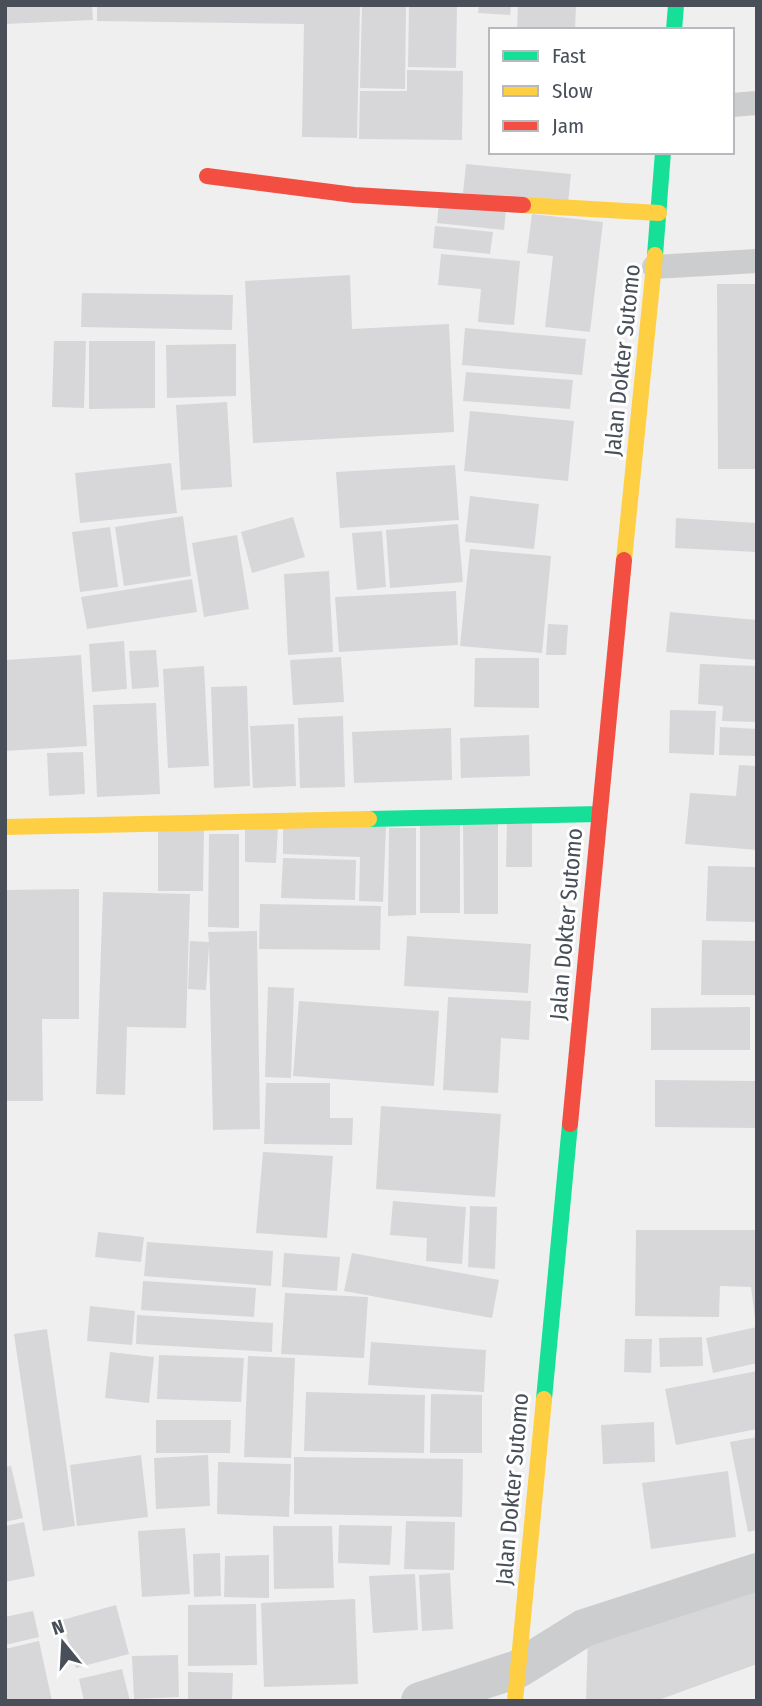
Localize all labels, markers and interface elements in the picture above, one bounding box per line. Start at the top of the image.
legend [489,28,734,154]
text: Fast [552,43,586,69]
text: Slow [552,78,593,104]
text: Jam [552,113,584,139]
street label: Jalan Dokter Sutomo [598,263,646,457]
street label: Jalan Dokter Sutomo [544,827,588,1021]
street label: Jalan Dokter Sutomo [490,1392,534,1586]
north arrow [28,1608,98,1678]
text: N [49,1615,67,1640]

